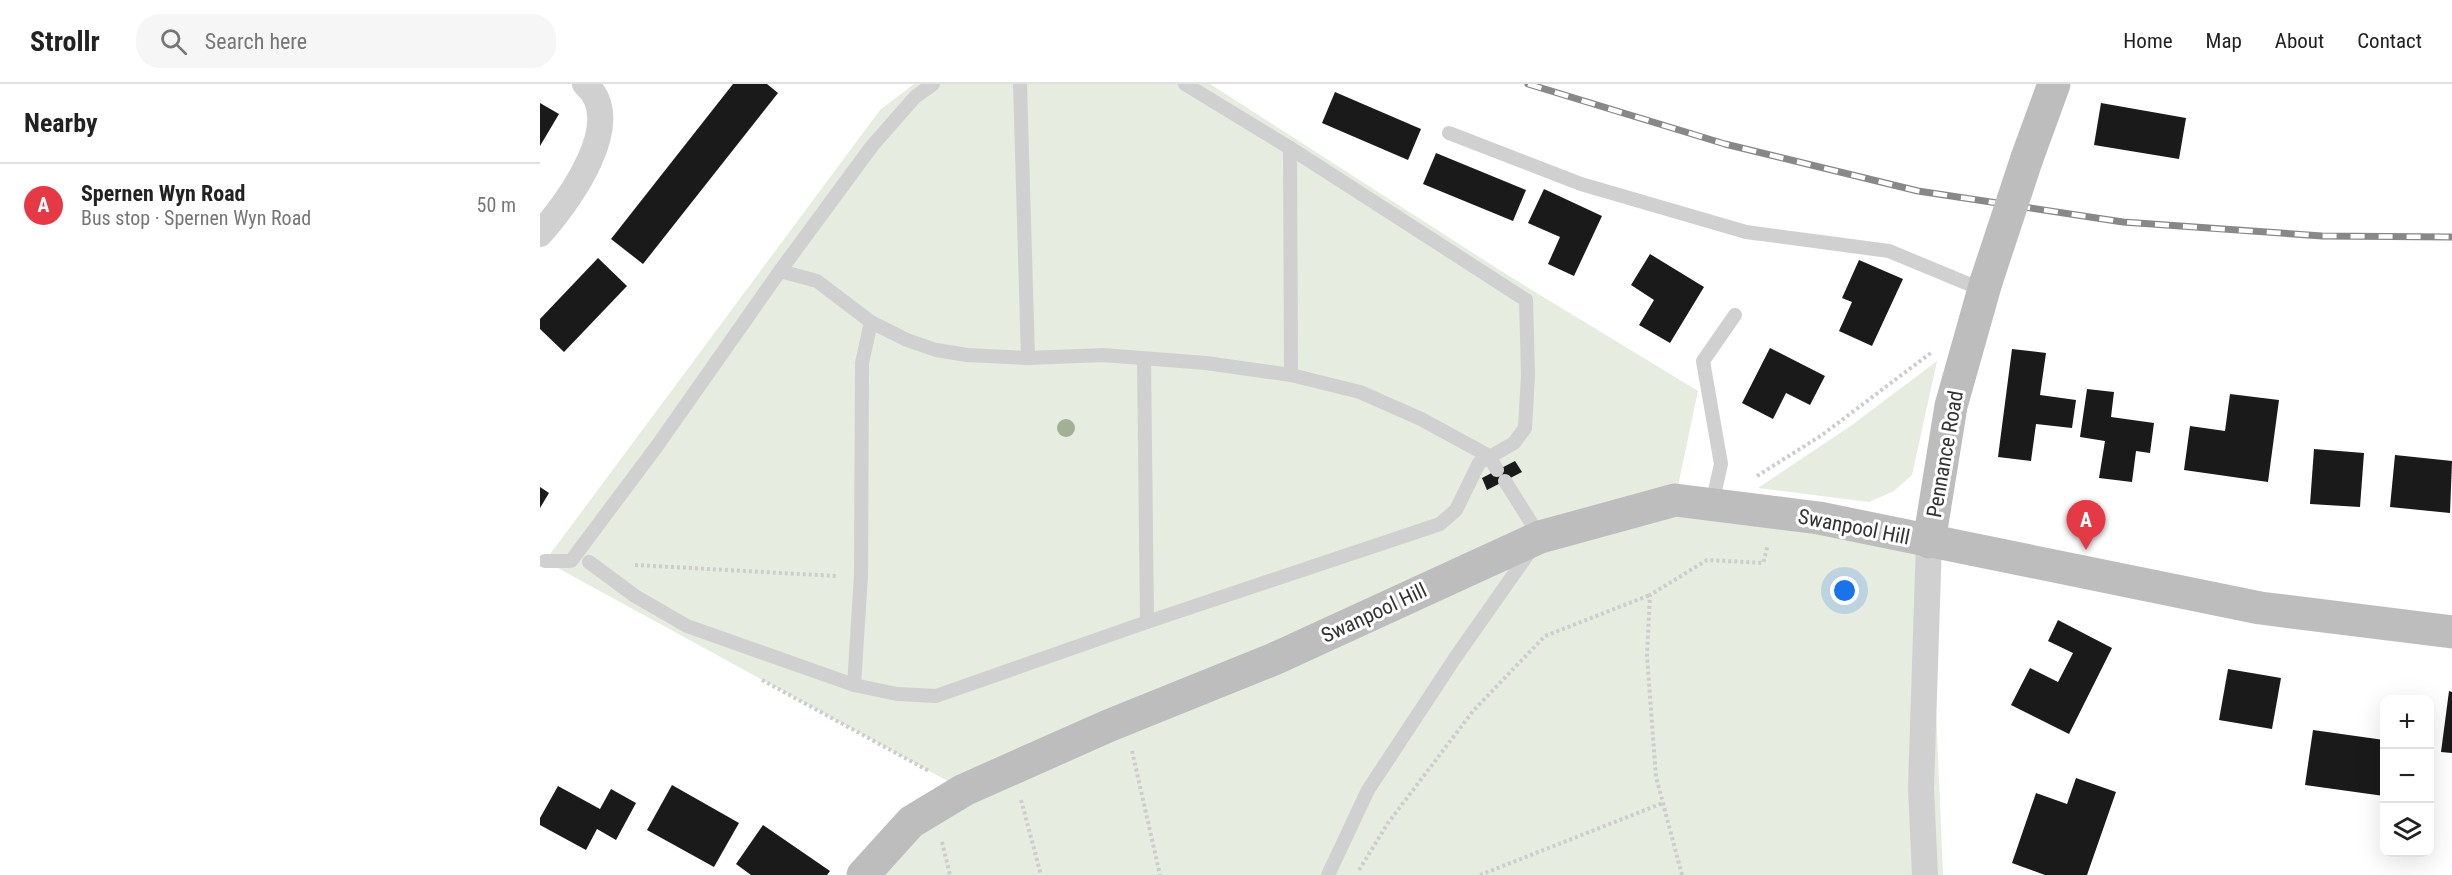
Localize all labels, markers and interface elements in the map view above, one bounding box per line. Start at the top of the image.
search box [136,14,556,68]
text: Strollr [30,25,100,58]
icon: search [157,25,190,58]
text: Search here [205,29,307,54]
text: Home [2123,29,2173,53]
text: Map [2206,29,2242,53]
text: About [2275,29,2324,53]
text: Contact [2357,29,2422,53]
text: Nearby [24,108,98,138]
text: Spernen Wyn Road [81,181,245,206]
text: A [38,193,49,217]
text: 50 m [477,193,516,217]
text: Bus stop · Spernen Wyn Road [81,206,311,230]
street label: Pennance Road [1922,389,1968,519]
pin: A [2066,500,2106,550]
street label: Swanpool Hill [1796,504,1912,550]
your location [1830,576,1859,605]
street label: Swanpool Hill [1318,578,1430,648]
map controls [2380,695,2434,857]
button: + [2380,695,2434,749]
button: − [2380,749,2434,803]
button: layers [2380,803,2434,857]

